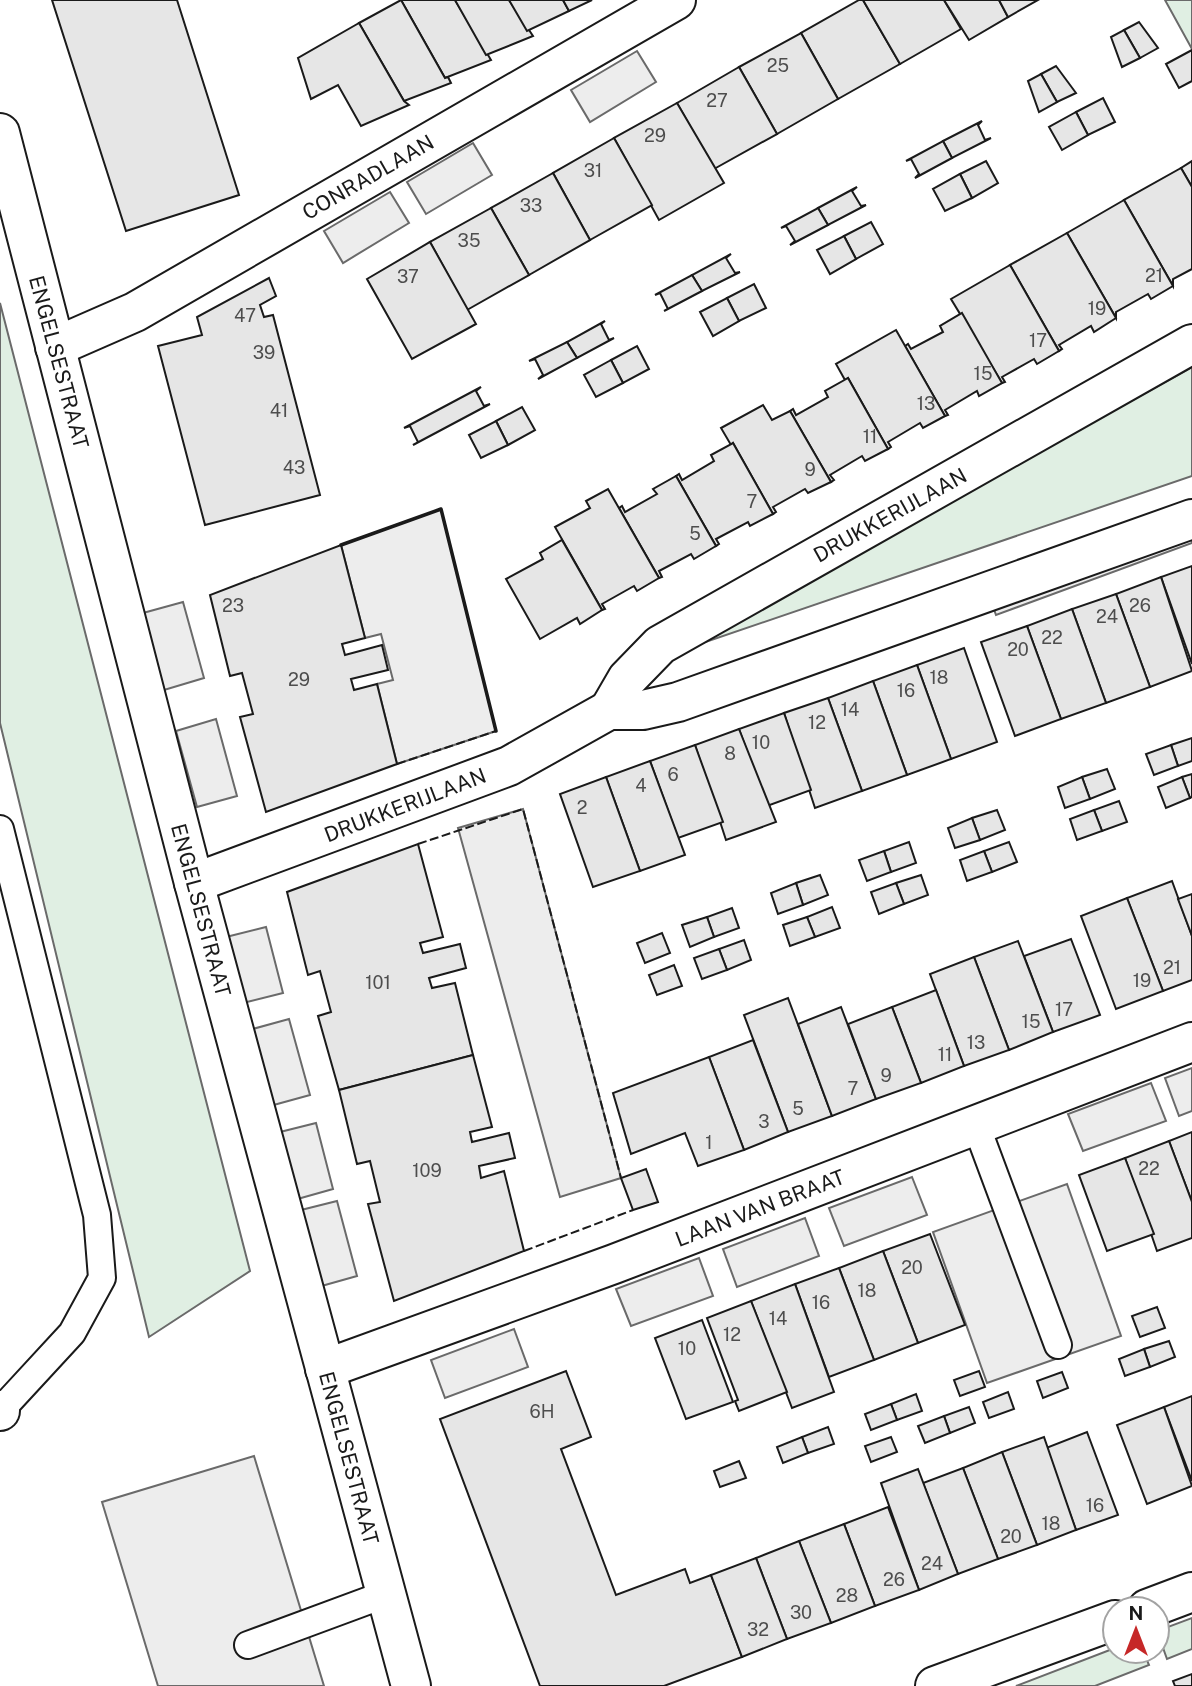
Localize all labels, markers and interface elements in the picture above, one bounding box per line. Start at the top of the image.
house number: 25 [767,55,789,76]
house number: 27 [706,90,728,111]
house number: 29 [644,125,666,146]
street label: CONRADLAAN [298,129,438,225]
house number: 31 [584,160,602,181]
house number: 33 [520,195,542,216]
house number: 35 [458,230,480,251]
house number: 21 [1145,265,1163,286]
house number: 37 [397,266,419,287]
street label: ENGELSESTRAAT [24,273,94,451]
house number: 19 [1088,298,1106,319]
house number: 47 [234,305,256,326]
house number: 17 [1029,330,1047,351]
house number: 39 [253,342,275,363]
house number: 15 [974,363,992,384]
house number: 13 [917,393,935,414]
house number: 41 [270,400,288,421]
house number: 11 [863,426,877,447]
house number: 43 [283,457,305,478]
house number: 9 [804,459,816,480]
street label: DRUKKERIJLAAN [809,462,971,568]
house number: 7 [747,491,757,512]
house number: 5 [689,523,701,544]
house number: 23 [222,595,244,616]
house number: 26 [1129,595,1151,616]
house number: 24 [1096,606,1118,627]
house number: 22 [1041,627,1063,648]
house number: 20 [1007,639,1029,660]
house number: 18 [930,667,948,688]
house number: 29 [288,669,310,690]
house number: 16 [897,680,915,701]
house number: 14 [841,699,859,720]
house number: 12 [808,712,826,733]
house number: 10 [752,732,770,753]
house number: 8 [724,743,736,764]
street label: DRUKKERIJLAAN [320,763,490,847]
house number: 6 [667,764,679,785]
house number: 4 [635,775,647,796]
house number: 2 [577,797,587,818]
street label: ENGELSESTRAAT [166,821,236,999]
house number: 21 [1163,957,1181,978]
house number: 19 [1133,970,1151,991]
house number: 101 [365,972,391,993]
house number: 17 [1055,999,1073,1020]
house number: 15 [1022,1011,1040,1032]
house number: 13 [967,1032,985,1053]
house number: 11 [938,1044,952,1065]
house number: 9 [880,1065,892,1086]
house number: 7 [848,1078,858,1099]
house number: 5 [792,1098,804,1119]
house number: 3 [758,1111,770,1132]
house number: 1 [705,1132,713,1153]
house number: 22 [1138,1158,1160,1179]
house number: 109 [412,1160,442,1181]
street label: LAAN VAN BRAAT [672,1164,848,1252]
house number: 20 [901,1257,923,1278]
house number: 18 [858,1280,876,1301]
house number: 16 [812,1292,830,1313]
house number: 14 [769,1308,787,1329]
house number: 12 [723,1324,741,1345]
house number: 10 [678,1338,696,1359]
street label: ENGELSESTRAAT [314,1369,384,1547]
house number: 6H [530,1401,555,1422]
house number: 16 [1086,1495,1104,1516]
house number: 18 [1042,1513,1060,1534]
house number: 20 [1000,1526,1022,1547]
house number: 24 [921,1553,943,1574]
house number: 26 [883,1569,905,1590]
house number: 28 [836,1585,858,1606]
north arrow [1101,1595,1171,1665]
house number: 30 [790,1602,812,1623]
text: N [1129,1602,1143,1624]
house number: 32 [747,1619,769,1640]

